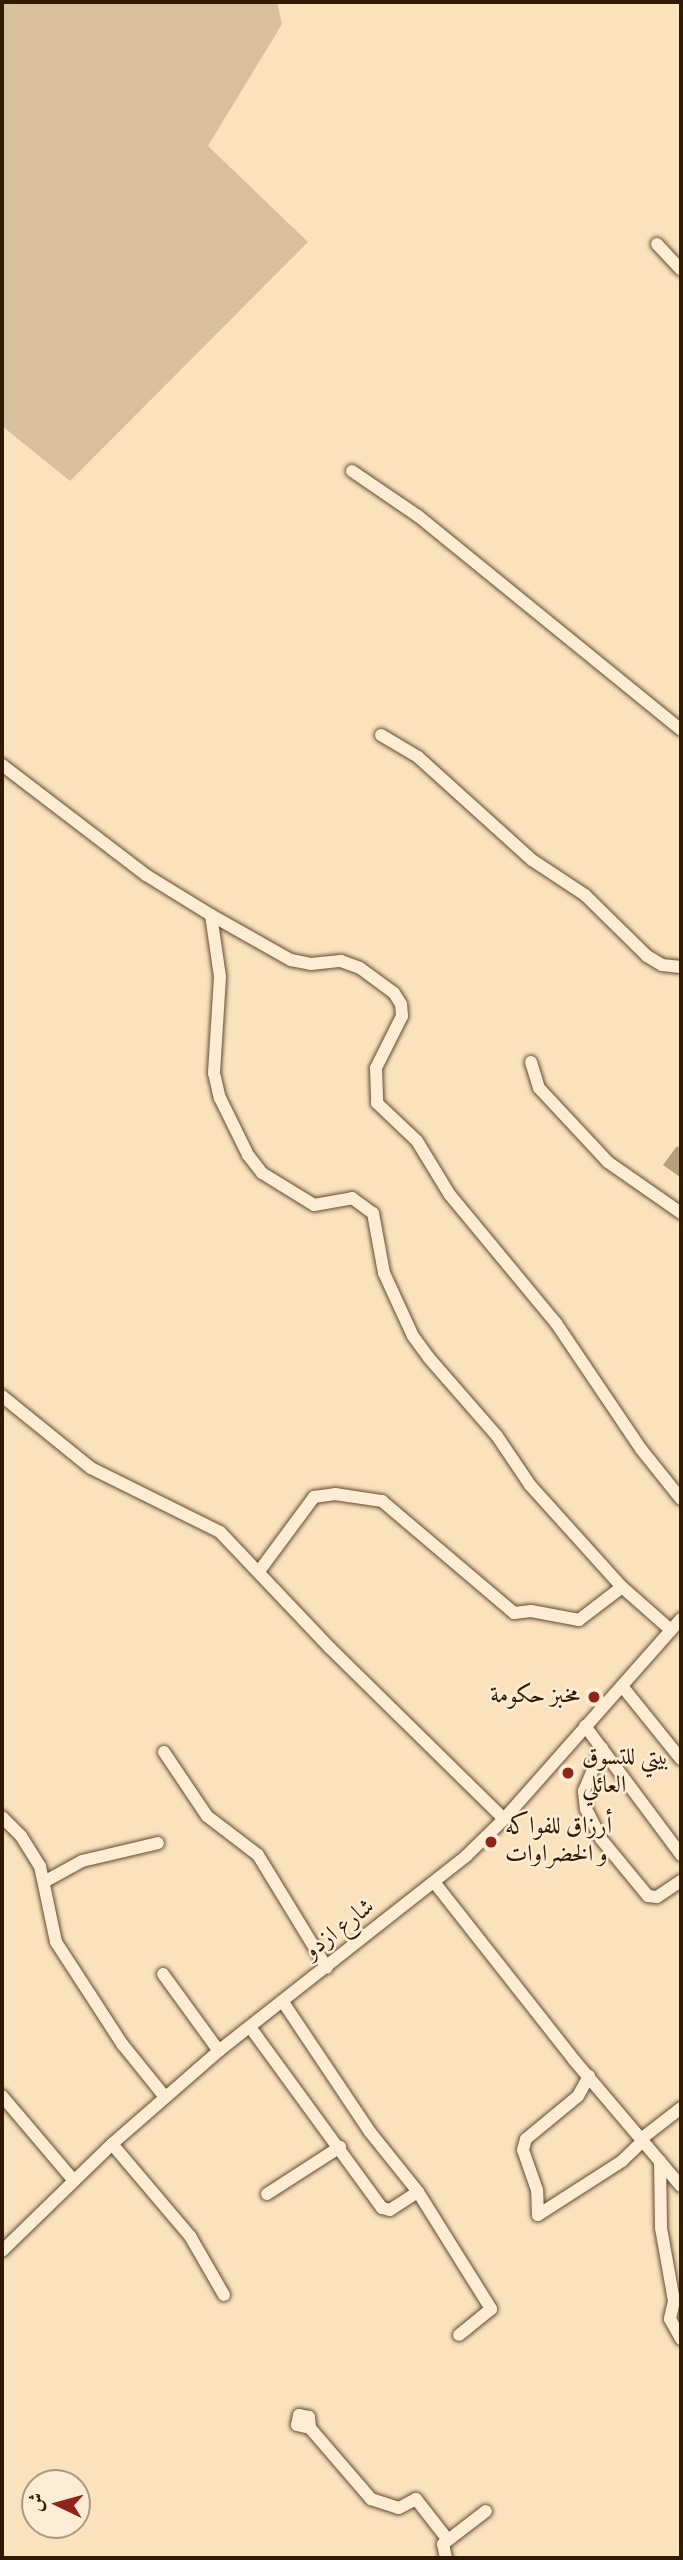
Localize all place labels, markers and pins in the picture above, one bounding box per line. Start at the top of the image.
place label: مخبز حكومة [490,1683,580,1711]
marker: مخبز حكومة [586,1689,602,1705]
place label: بيتي للتسوق العائلي [582,1745,669,1801]
marker: بيتي للتسوق العائلي [560,1765,576,1781]
place label: أرزاق للفواكه و الخضراوات [505,1814,612,1870]
marker: أرزاق للفواكه و الخضراوات [483,1834,499,1850]

